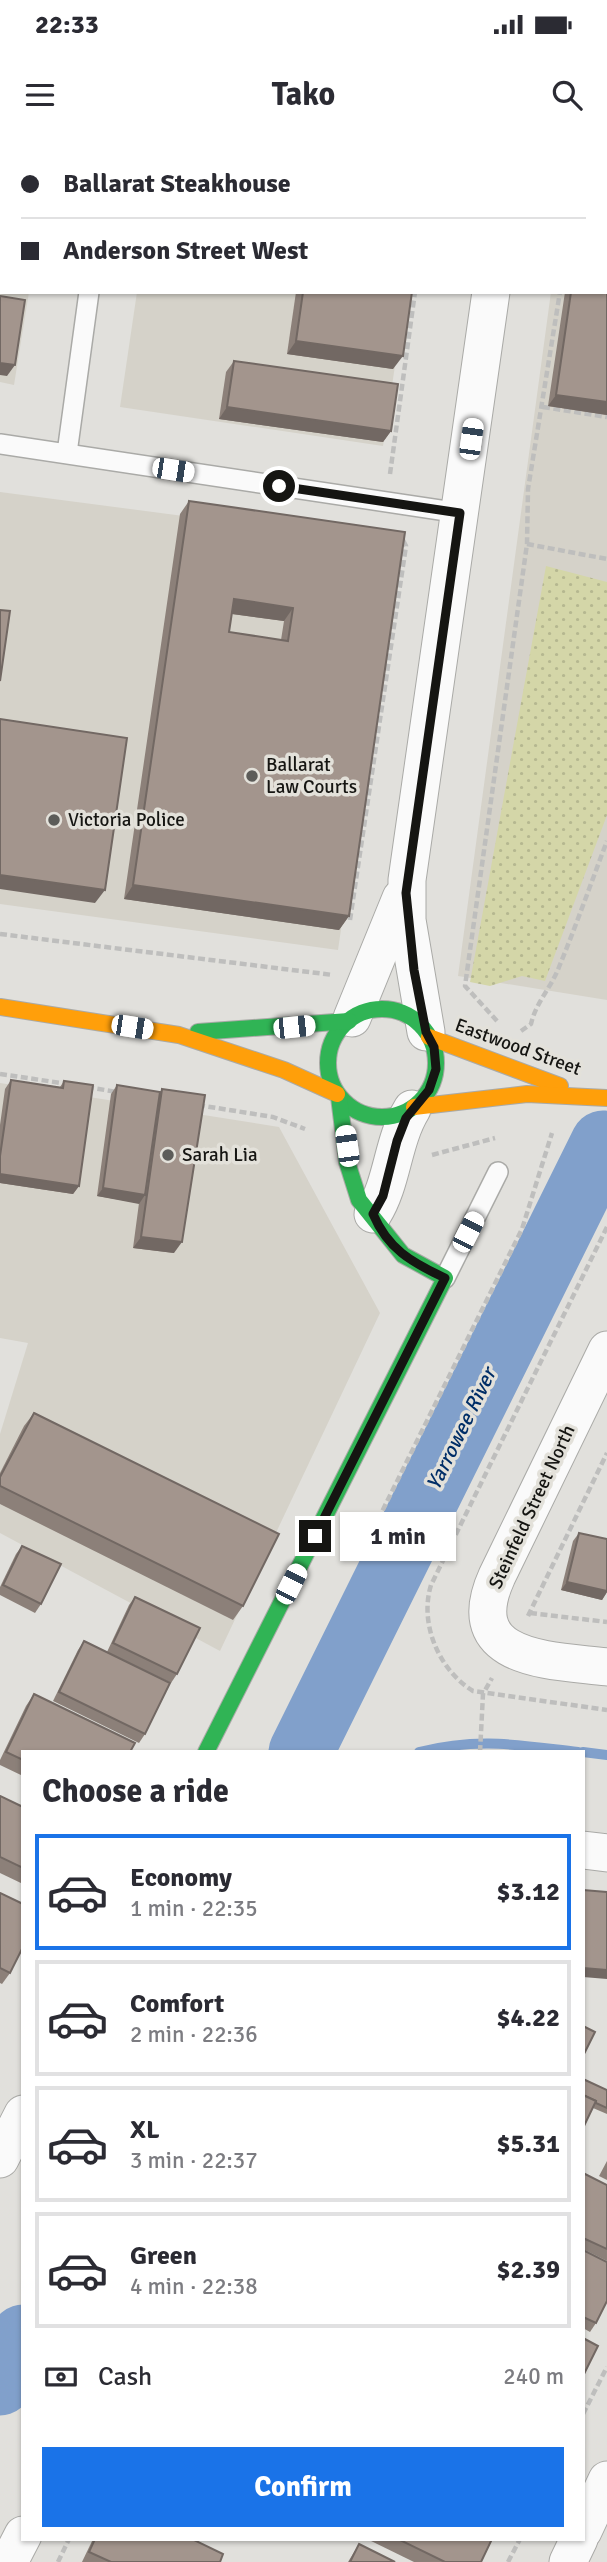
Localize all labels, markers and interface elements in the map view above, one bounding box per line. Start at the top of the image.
text: 22:33 [35,9,99,41]
text: Tako [272,75,335,114]
icon: menu [21,76,59,114]
icon: search [548,76,586,114]
text: Ballarat Steakhouse [63,168,291,200]
text: Anderson Street West [63,235,308,267]
car [458,417,485,461]
car [151,456,196,484]
route start [263,470,295,502]
place label: Ballarat Law Courts [266,753,357,799]
marker: Ballarat Law Courts [244,768,260,784]
place label: Victoria Police [68,808,185,832]
marker: Victoria Police [46,812,62,828]
car [110,1013,155,1041]
street label: Eastwood Street [452,1013,585,1081]
car [273,1014,316,1040]
car [334,1124,361,1168]
place label: Sarah Lia [182,1143,258,1167]
marker: Sarah Lia [160,1147,176,1163]
car [450,1209,487,1255]
water label: Yarrowee River [420,1361,503,1494]
street label: Steinfeld Street North [483,1421,581,1593]
callout: 1 min [340,1512,455,1560]
route end [299,1520,331,1552]
text: 1 min [370,1522,426,1551]
car [273,1561,310,1607]
text: Choose a ride [42,1772,229,1811]
icon: car [46,1861,109,1924]
text: Economy [130,1862,232,1894]
text: $3.12 [496,1876,560,1908]
text: 1 min · 22:35 [130,1894,258,1923]
icon: car [46,1987,109,2050]
text: Comfort [130,1988,224,2020]
text: $4.22 [496,2002,560,2034]
text: 2 min · 22:36 [130,2020,258,2049]
icon: car [46,2113,109,2176]
text: XL [130,2114,160,2146]
text: $5.31 [496,2128,560,2160]
text: 3 min · 22:37 [130,2146,258,2175]
icon: car [46,2239,109,2302]
text: Green [130,2240,197,2272]
text: $2.39 [496,2254,560,2286]
text: 4 min · 22:38 [130,2272,258,2301]
icon: cash [42,2358,80,2396]
text: Cash [98,2361,152,2393]
text: 240 m [503,2362,564,2391]
button: Confirm [42,2447,564,2527]

